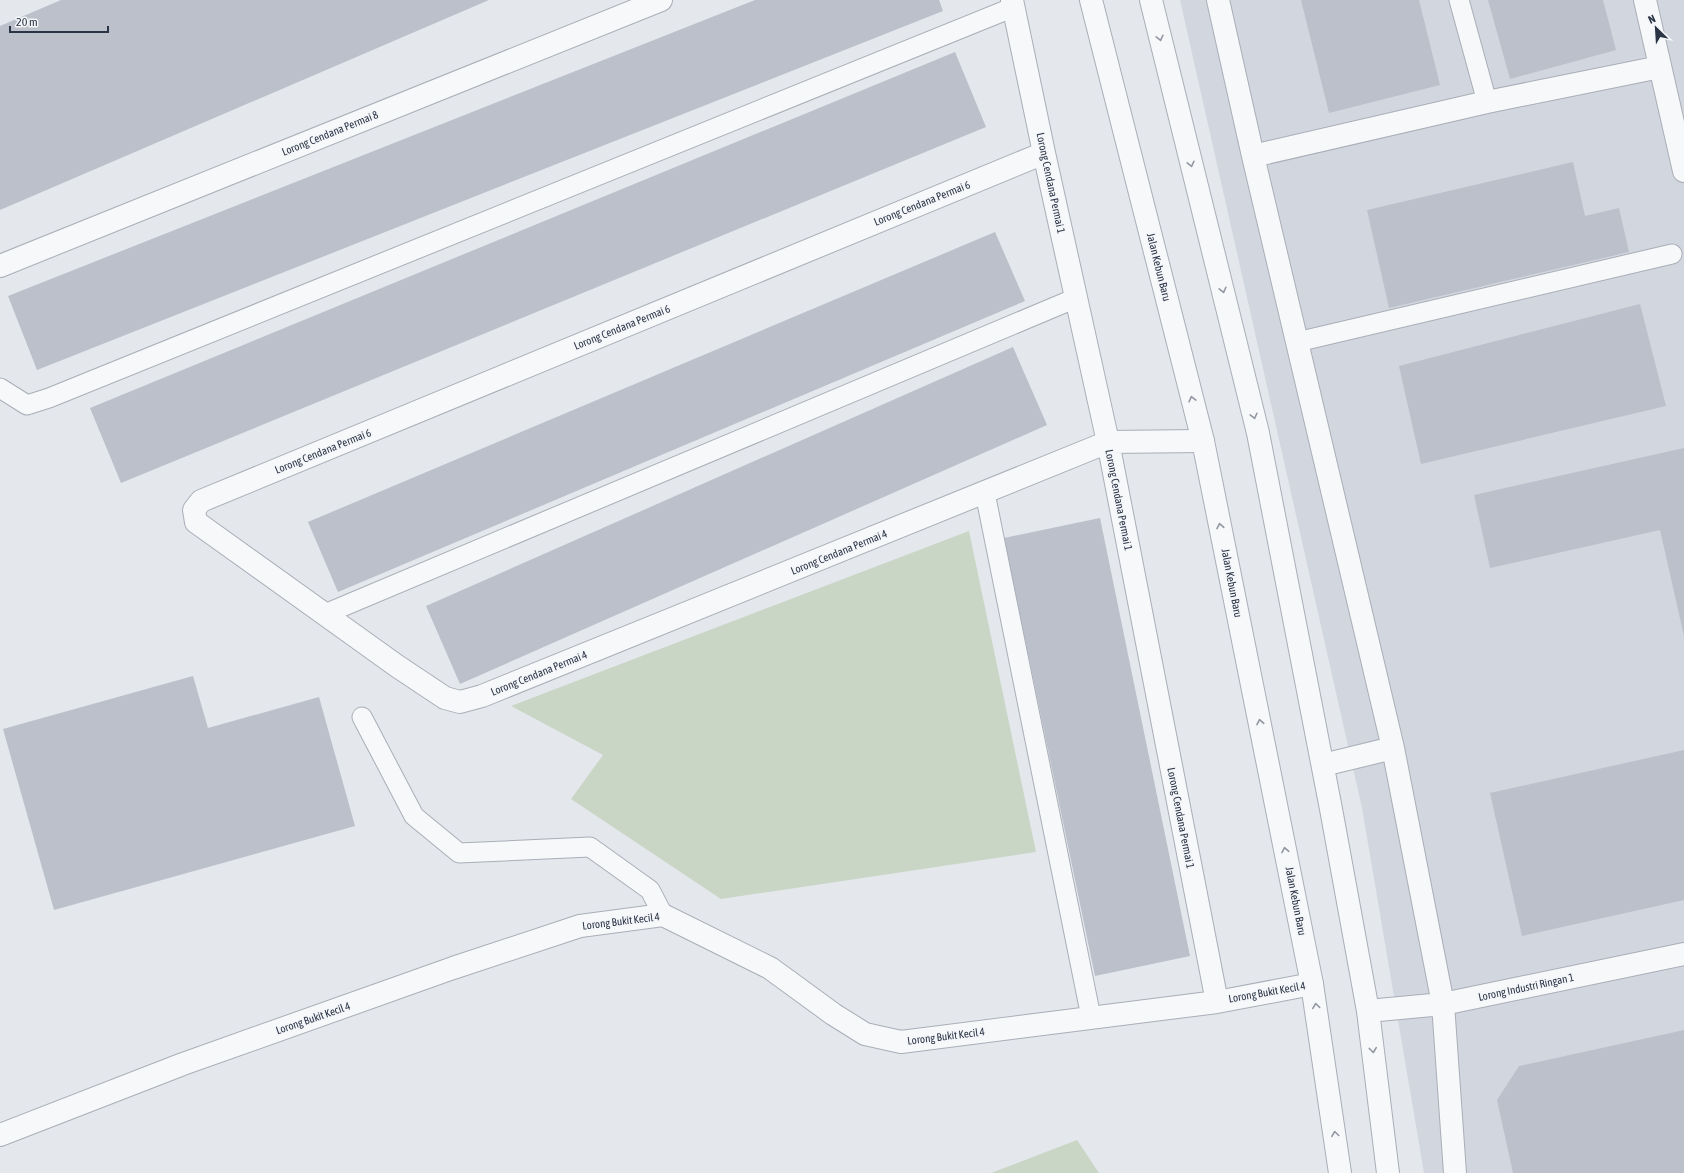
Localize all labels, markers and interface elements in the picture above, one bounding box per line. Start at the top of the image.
scale bar [10,8,108,34]
north arrow [1636,8,1676,48]
text: N [1646,12,1657,26]
text: 20 m [16,15,38,29]
one-way arrow [1156,35,1164,41]
street label: Lorong Cendana Permai 8 [280,108,380,158]
street label: Lorong Cendana Permai 1 [1034,132,1068,234]
one-way arrow [1187,161,1195,167]
street label: Lorong Cendana Permai 6 [872,178,972,228]
street label: Jalan Kebun Baru [1145,232,1173,302]
one-way arrow [1218,287,1226,293]
street label: Lorong Cendana Permai 6 [572,302,672,352]
one-way arrow [1189,396,1197,403]
one-way arrow [1249,413,1258,420]
street label: Lorong Cendana Permai 6 [273,426,373,476]
street label: Lorong Cendana Permai 1 [1103,448,1135,552]
one-way arrow [1216,523,1225,529]
street label: Lorong Cendana Permai 4 [789,527,889,577]
street label: Jalan Kebun Baru [1219,548,1245,618]
street label: Lorong Cendana Permai 4 [489,648,589,698]
one-way arrow [1256,719,1264,725]
street label: Lorong Cendana Permai 1 [1165,766,1197,870]
one-way arrow [1282,847,1290,853]
street label: Jalan Kebun Baru [1283,866,1309,936]
street label: Lorong Bukit Kecil 4 [582,910,660,932]
street label: Lorong Industri Ringan 1 [1477,971,1575,1003]
street label: Lorong Bukit Kecil 4 [1228,979,1306,1005]
street label: Lorong Bukit Kecil 4 [274,1000,352,1036]
one-way arrow [1312,1003,1321,1009]
street label: Lorong Bukit Kecil 4 [907,1025,985,1047]
one-way arrow [1368,1047,1377,1053]
one-way arrow [1331,1131,1340,1137]

